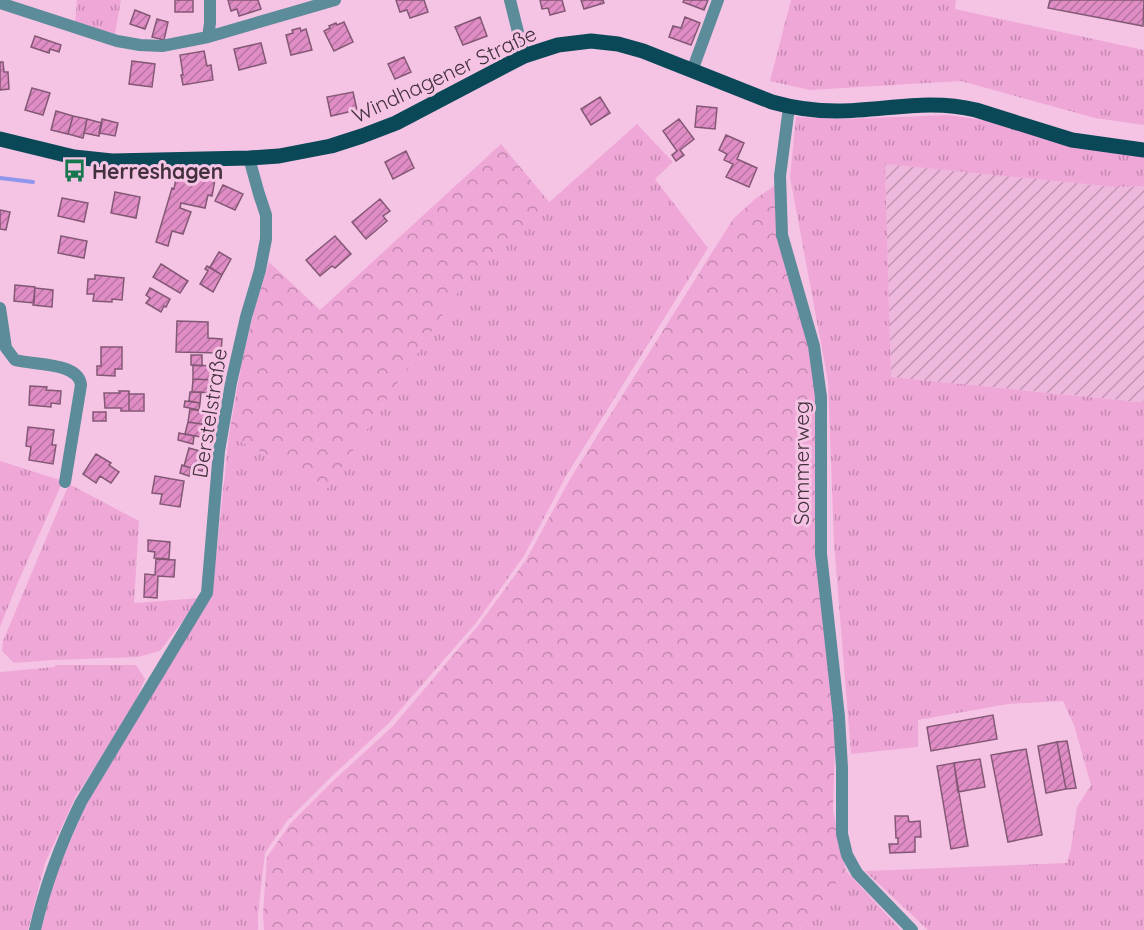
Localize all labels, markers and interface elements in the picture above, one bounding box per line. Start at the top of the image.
street label: Windhagener Straße [348,20,540,128]
bus stop icon: Herreshagen [61,158,87,184]
place label: Herreshagen [92,158,223,184]
street label: Derstelstraße [186,346,232,480]
street label: Sommerweg [788,401,814,525]

